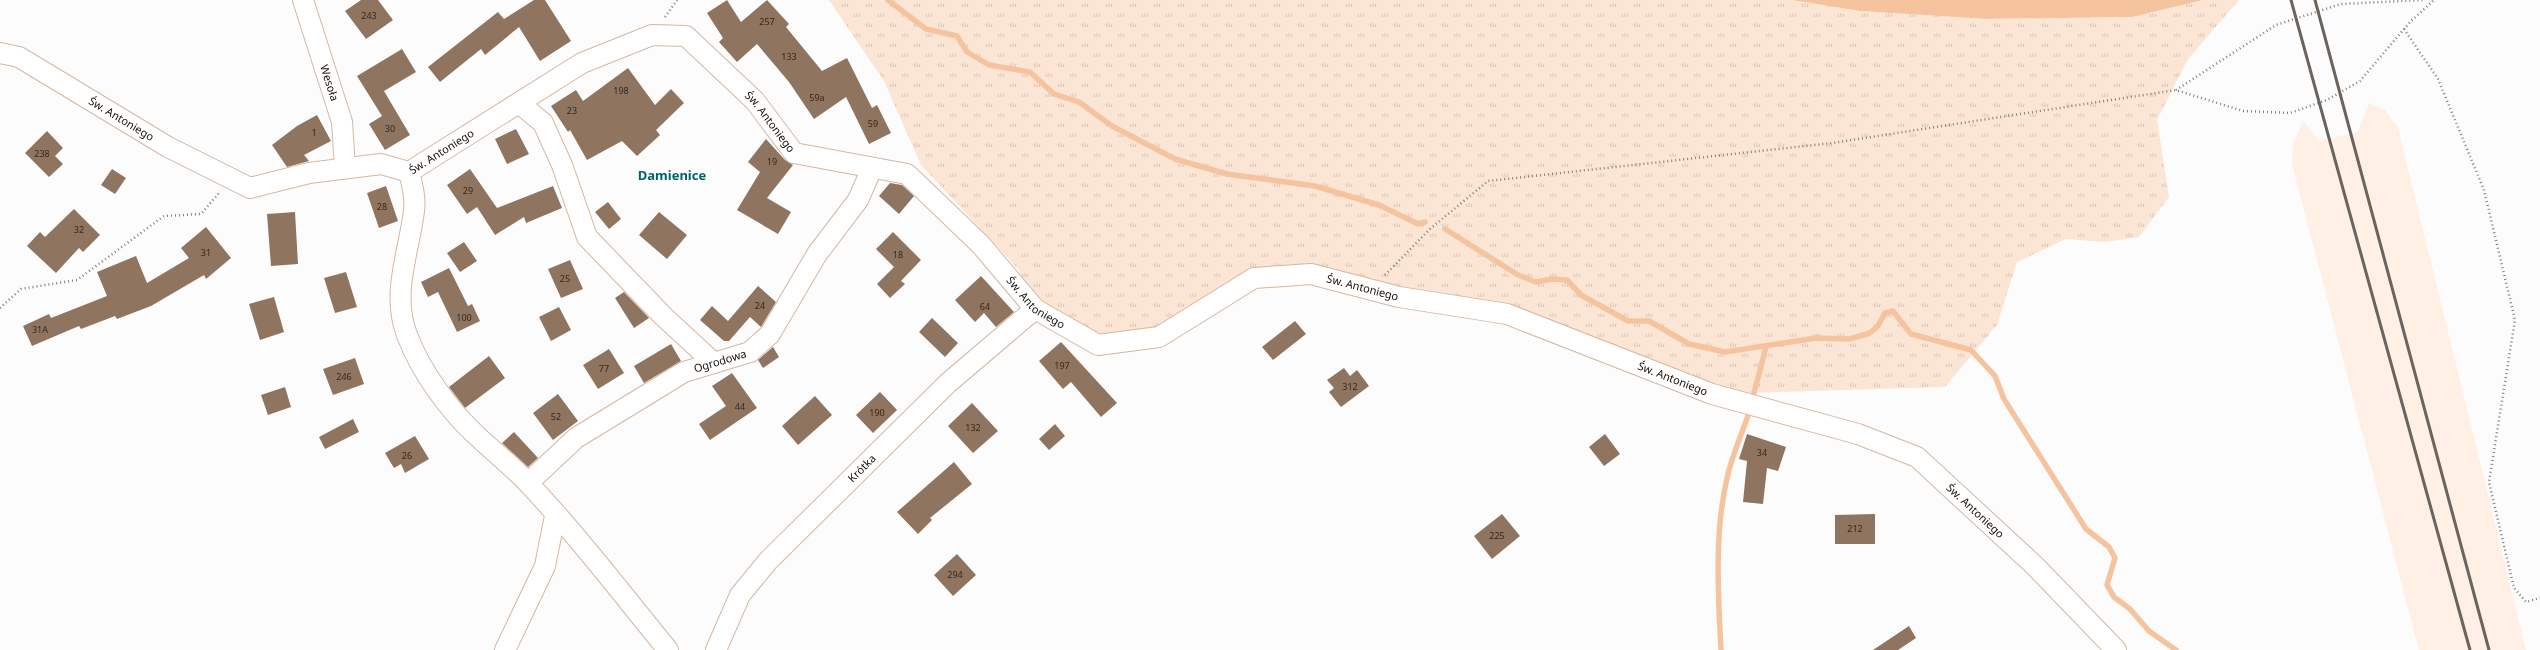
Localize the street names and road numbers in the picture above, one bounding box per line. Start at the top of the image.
street label: Wesoła [317,63,343,103]
street label: Św. Antoniego [742,87,799,156]
street label: Św. Antoniego [86,93,157,144]
street label: Św. Antoniego [406,125,477,177]
street label: Św. Antoniego [1325,270,1401,304]
street label: Św. Antoniego [1003,273,1068,332]
street label: Ogrodowa [692,346,748,376]
street label: Św. Antoniego [1636,358,1710,399]
street label: Krótka [844,451,879,485]
street label: Św. Antoniego [1943,480,2008,541]

